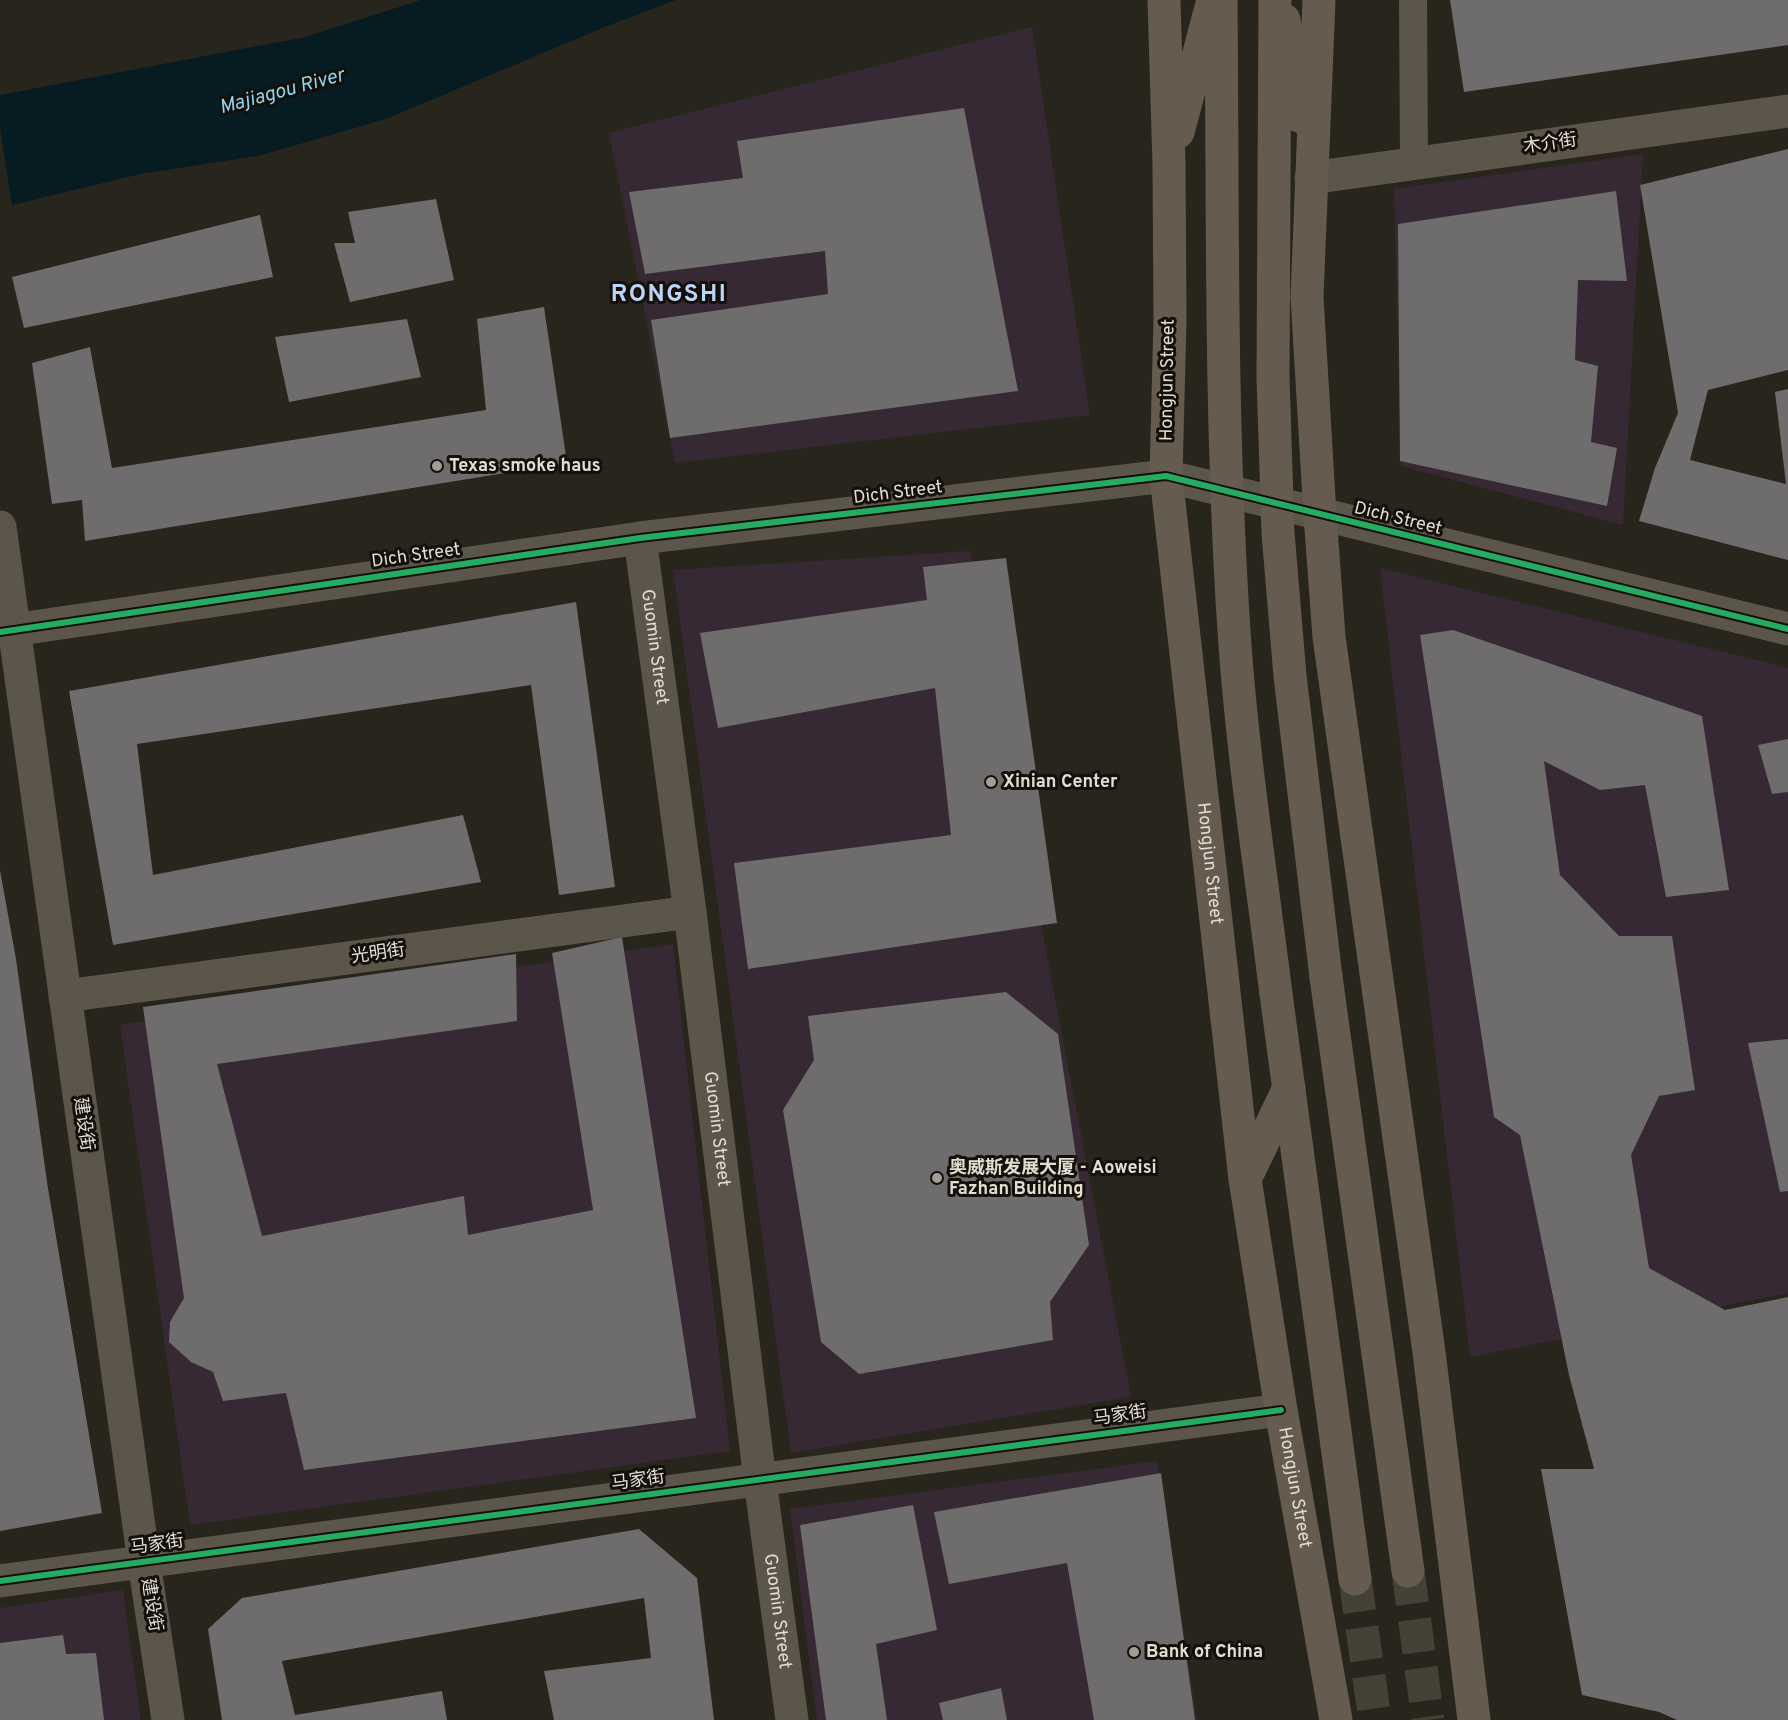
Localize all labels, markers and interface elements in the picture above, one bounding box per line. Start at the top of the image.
water label: Majiagou River [217,62,349,121]
street label: 木介街 [1522,129,1578,159]
district label: RONGSHI [611,280,727,310]
street label: Hongjun Street [1155,319,1181,441]
place label: Texas smoke haus [449,455,601,478]
marker: Texas smoke haus [430,459,444,473]
street label: Dich Street [852,476,944,510]
street label: Dich Street [1352,497,1444,541]
street label: Dich Street [370,538,462,574]
street label: Guomin Street [635,588,674,706]
place label: Xinian Center [1003,771,1118,794]
marker: Xinian Center [984,775,998,789]
street label: Hongjun Street [1191,801,1228,926]
street label: 光明街 [350,939,406,969]
street label: Guomin Street [698,1070,735,1188]
street label: 建设街 [68,1096,98,1152]
place label: 奥威斯发展大厦 - Aoweisi Fazhan Building [949,1157,1157,1201]
marker: 奥威斯发展大厦 - Aoweisi Fazhan Building [930,1171,944,1185]
street label: 马家街 [1092,1401,1148,1431]
street label: Hongjun Street [1273,1425,1317,1550]
street label: 马家街 [610,1466,666,1496]
street label: 马家街 [129,1530,185,1560]
street label: Guomin Street [758,1552,797,1670]
street label: 建设街 [135,1577,167,1633]
place label: Bank of China [1146,1641,1263,1664]
marker: Bank of China [1127,1645,1141,1659]

